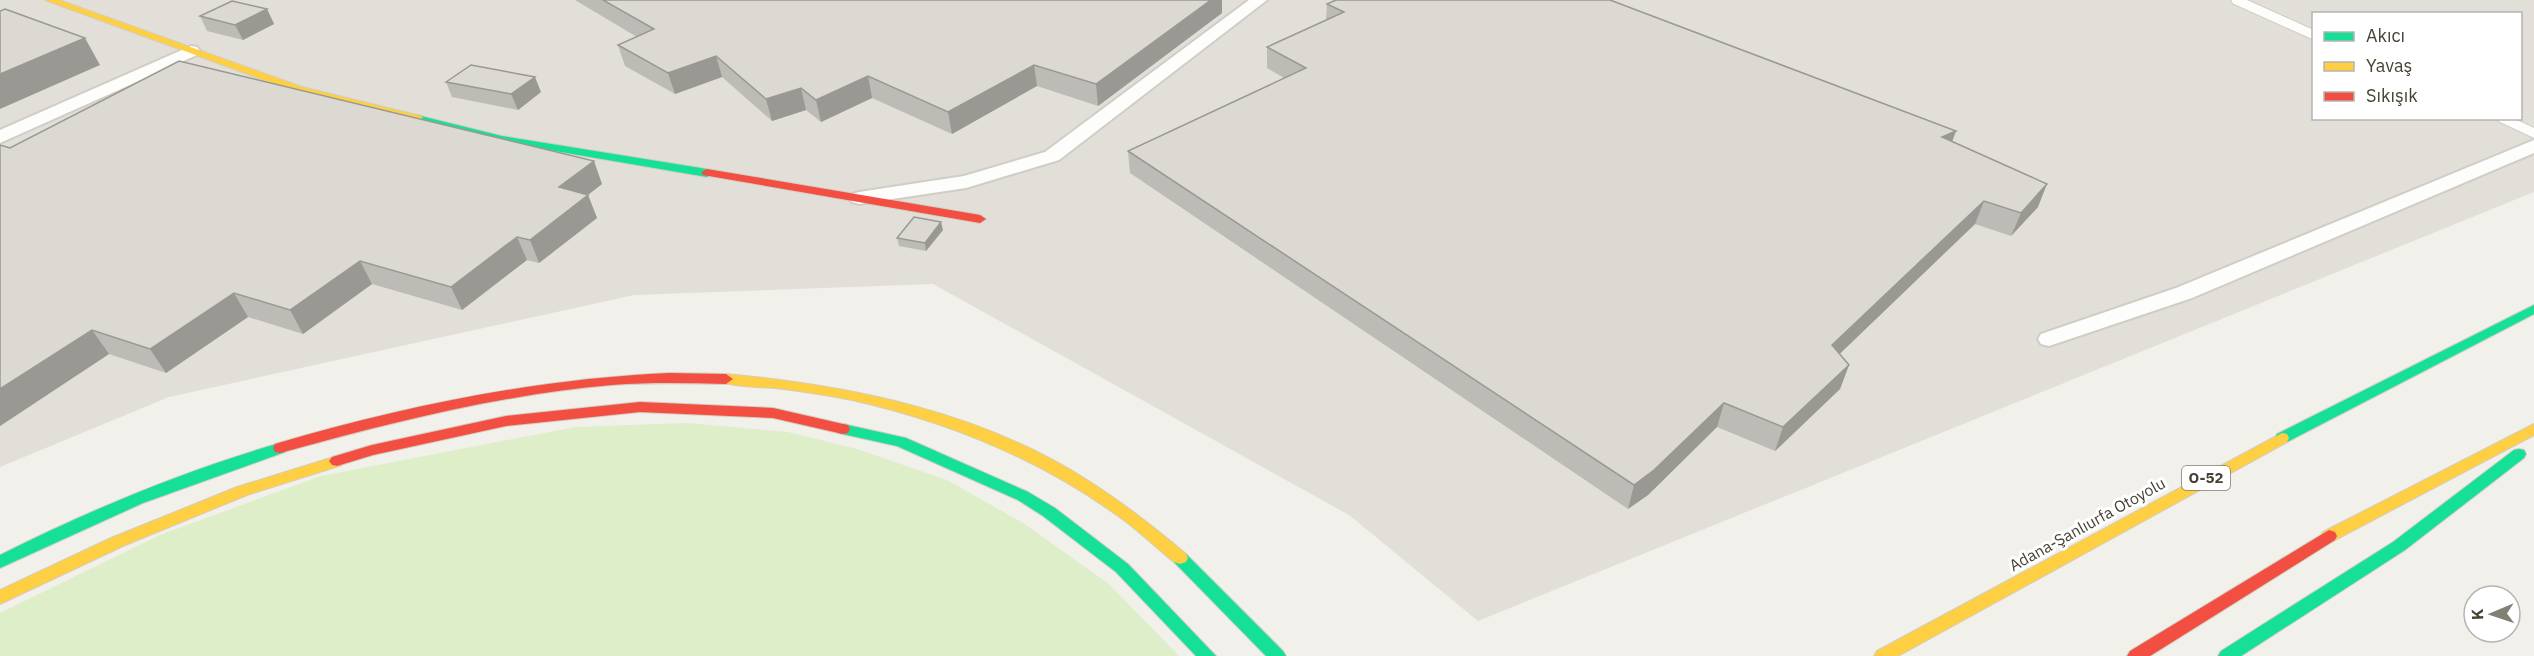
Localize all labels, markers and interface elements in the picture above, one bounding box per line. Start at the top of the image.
legend [2312,12,2522,120]
text: Akıcı [2366,24,2405,47]
text: Yavaş [2366,54,2412,77]
text: Sıkışık [2366,84,2418,107]
road number: O-52 [2182,466,2230,490]
street label: Adana-Şanlıurfa Otoyolu [2005,473,2169,575]
north arrow [2462,584,2522,644]
text: K [2467,609,2487,620]

